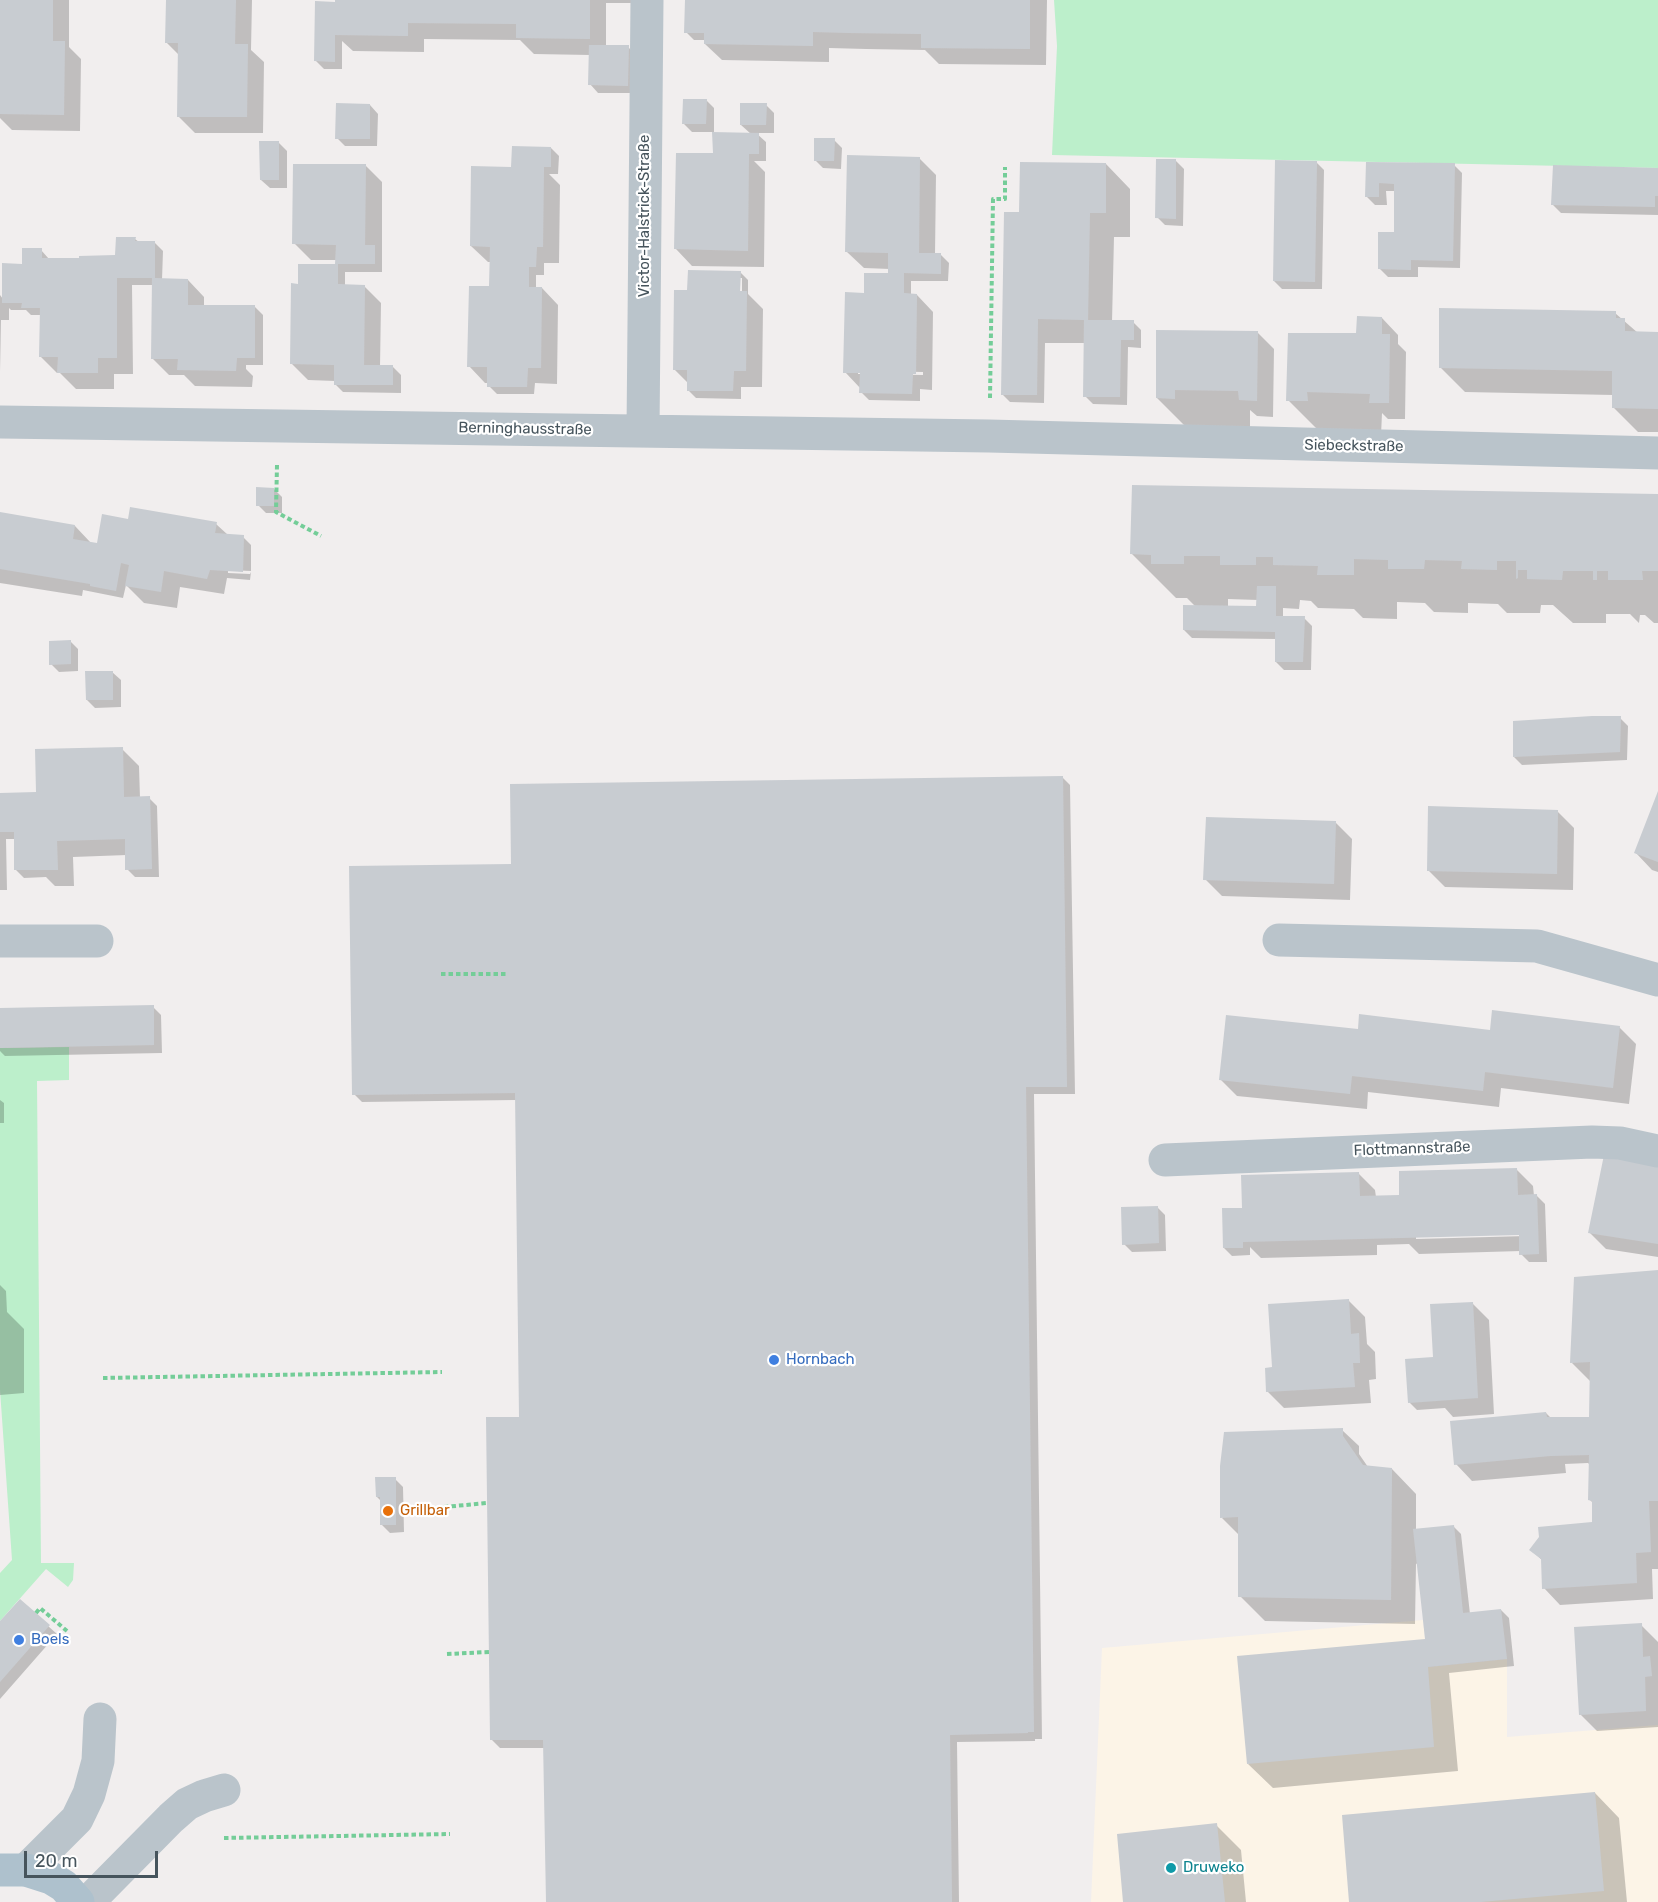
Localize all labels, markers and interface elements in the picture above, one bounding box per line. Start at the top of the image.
street label: Victor-Halstrick-Straße [636,135,654,297]
street label: Berninghausstraße [458,419,592,439]
street label: Siebeckstraße [1304,436,1404,456]
street label: Flottmannstraße [1353,1138,1471,1160]
place label: Hornbach [786,1351,855,1369]
marker: Hornbach [767,1353,781,1367]
place label: Grillbar [400,1502,450,1520]
marker: Grillbar [381,1504,395,1518]
place label: Boels [31,1631,69,1649]
marker: Boels [12,1633,26,1647]
scale bar [27,1839,160,1877]
text: 20 m [35,1850,77,1872]
place label: Druweko [1183,1859,1244,1877]
marker: Druweko [1164,1861,1178,1875]

